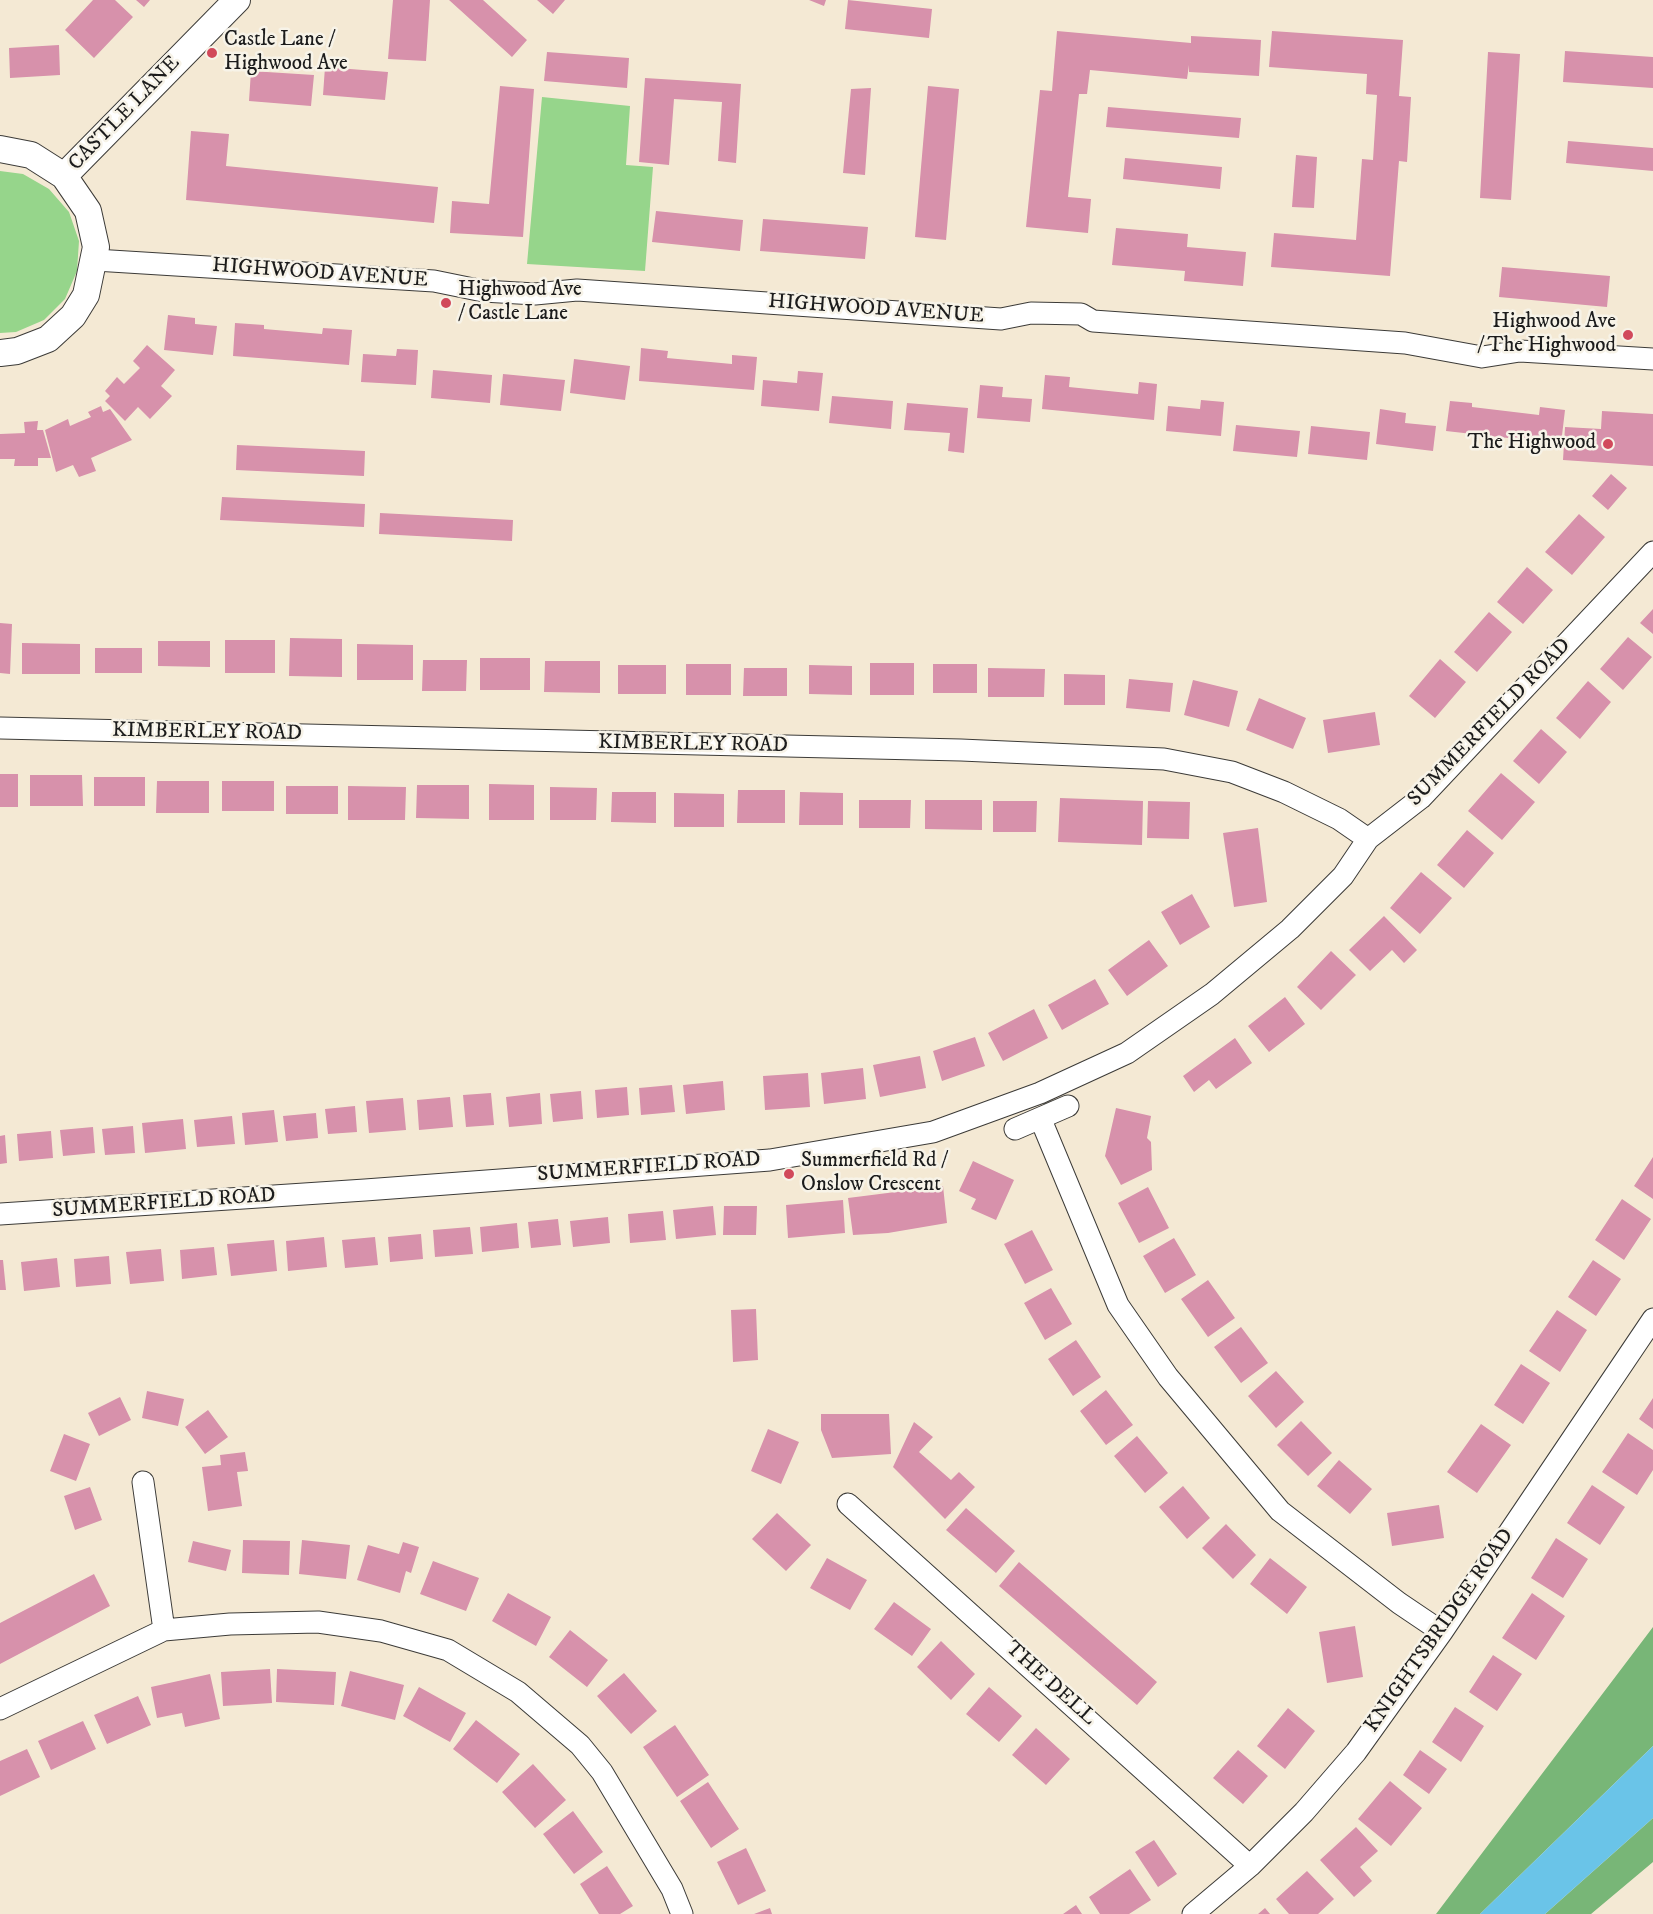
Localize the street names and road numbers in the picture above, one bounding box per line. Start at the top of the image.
street label: CASTLE LANE [64,51,186,177]
street label: HIGHWOOD AVENUE [211,254,429,294]
street label: HIGHWOOD AVENUE [767,290,985,330]
street label: SUMMERFIELD ROAD [1403,634,1577,812]
street label: KIMBERLEY ROAD [112,719,302,747]
street label: KIMBERLEY ROAD [598,731,788,759]
street label: SUMMERFIELD ROAD [537,1148,761,1188]
street label: SUMMERFIELD ROAD [52,1184,276,1224]
street label: KNIGHTSBRIDGE ROAD [1360,1524,1520,1738]
street label: THE DELL [999,1637,1101,1731]

